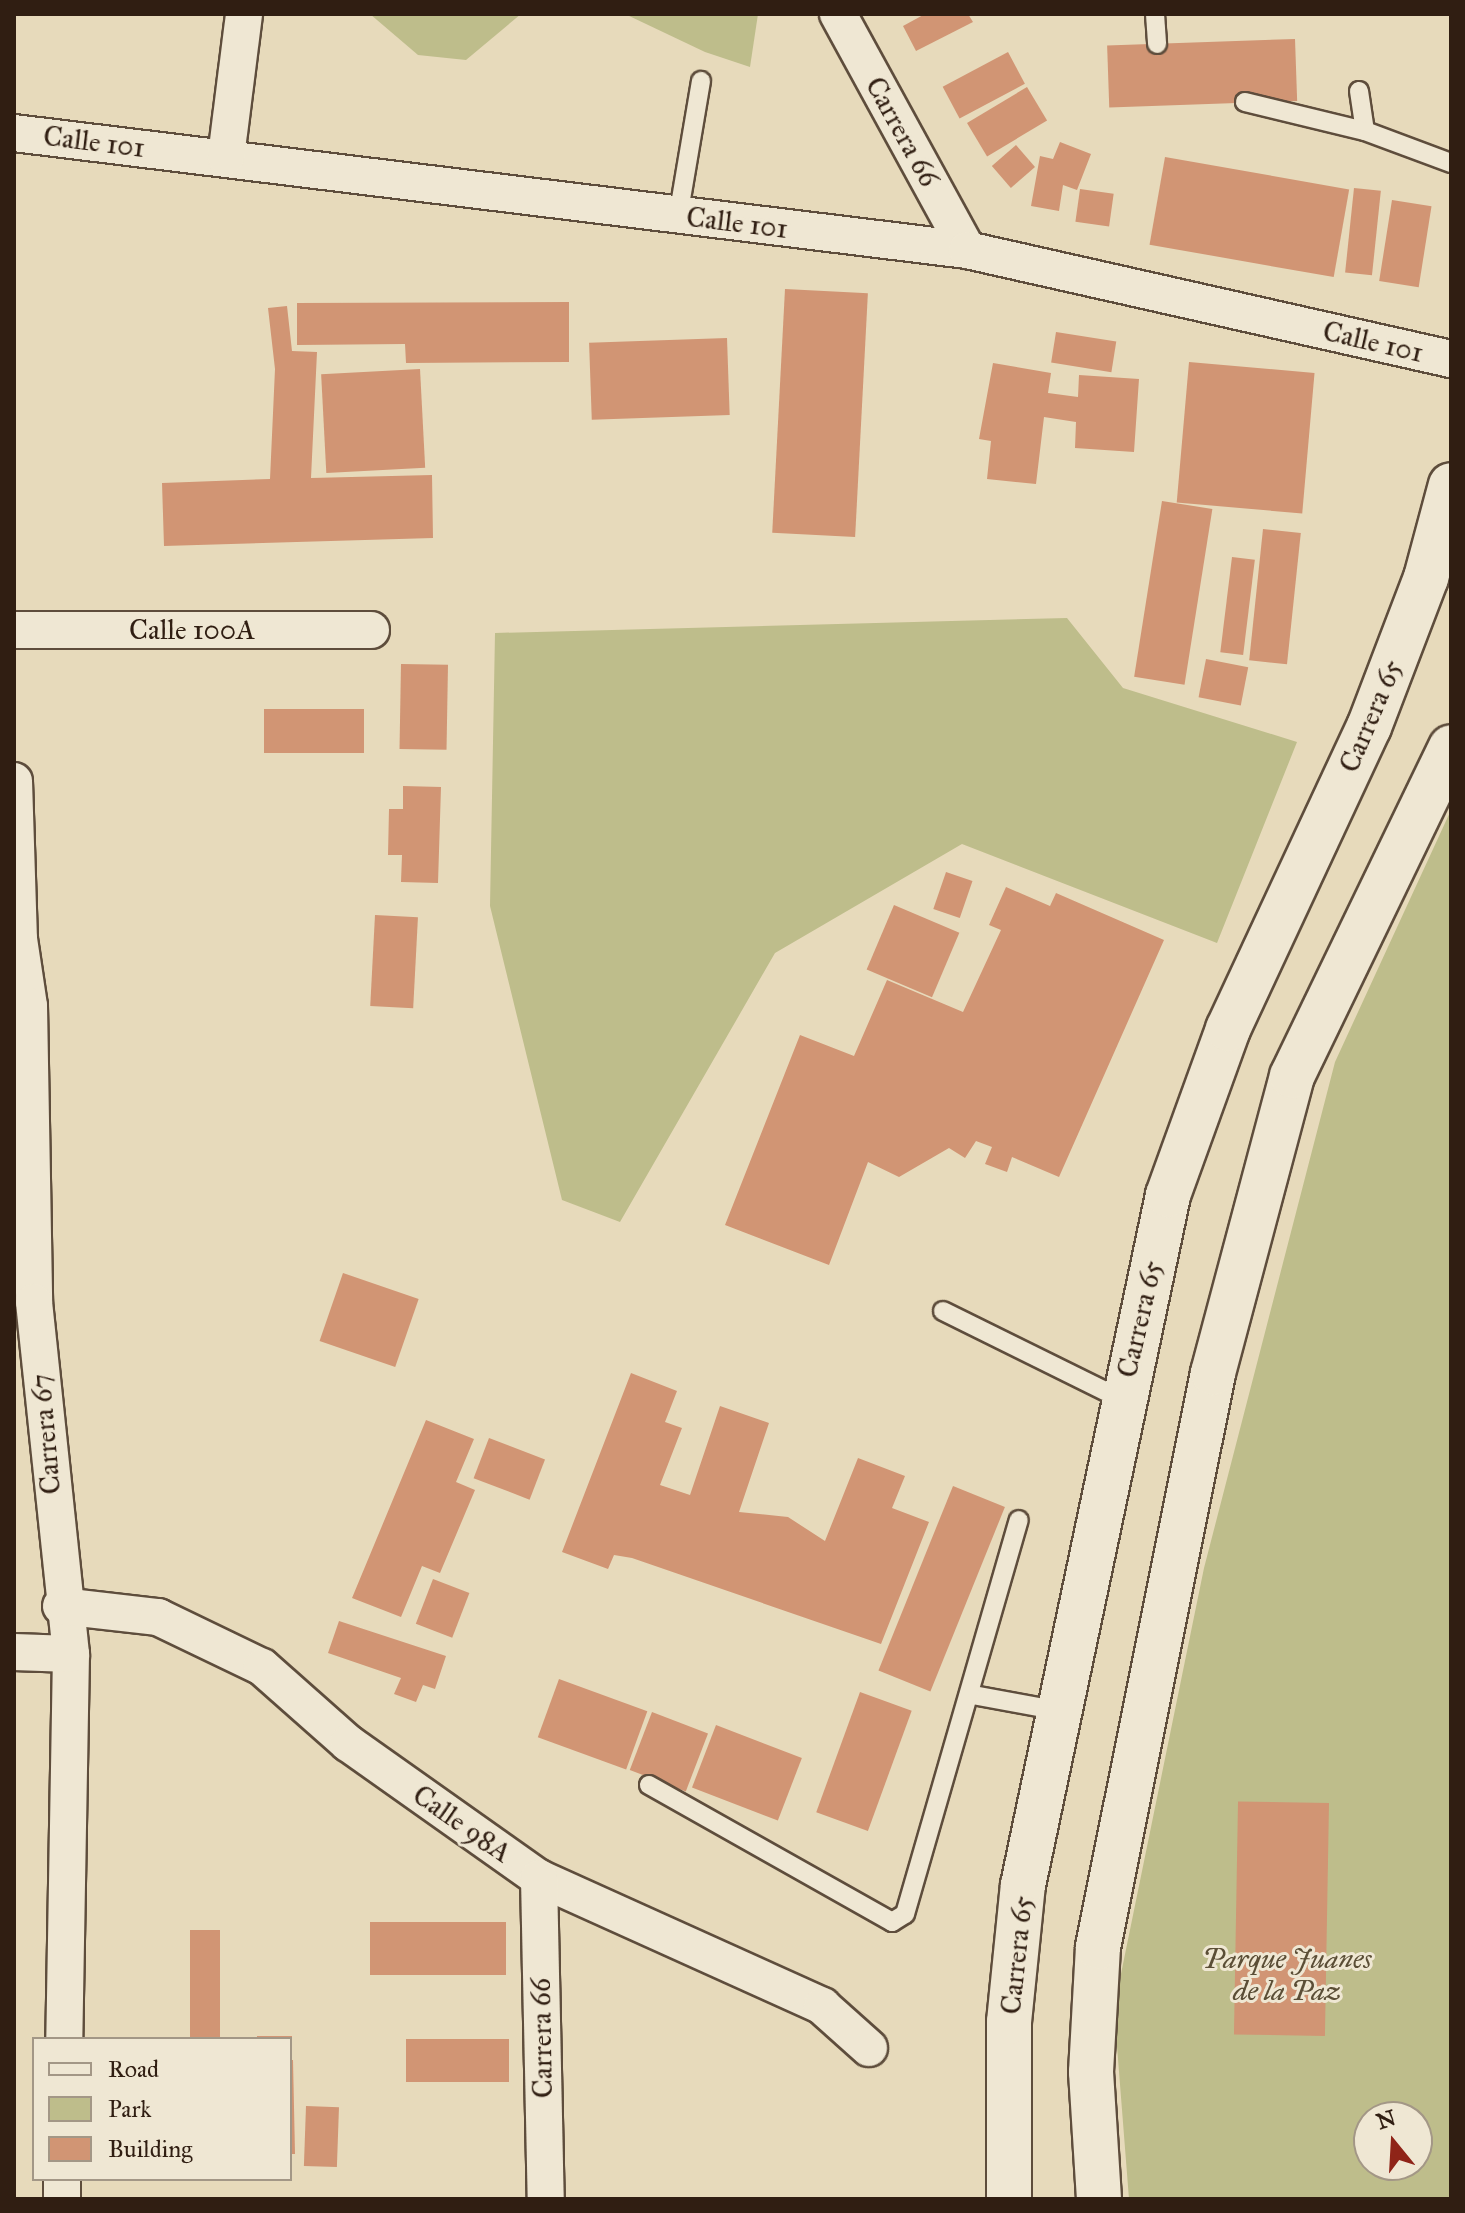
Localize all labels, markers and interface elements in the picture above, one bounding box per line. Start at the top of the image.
street label: Carrera 66 [858,71,946,193]
street label: Calle 101 [41,119,147,165]
street label: Calle 101 [684,200,790,246]
street label: Calle 101 [1320,314,1426,370]
street label: Calle 100A [129,613,255,647]
street label: Carrera 65 [1332,655,1410,777]
street label: Carrera 65 [1110,1257,1170,1381]
street label: Carrera 67 [24,1372,68,1496]
street label: Calle 98A [406,1778,518,1870]
street label: Carrera 65 [994,1894,1040,2016]
park label: Parque Juanes de la Paz [1203,1942,1371,2008]
street label: Carrera 66 [524,1977,560,2099]
legend [32,2037,292,2181]
text: Road [108,2054,159,2084]
text: Park [108,2094,151,2124]
north arrow [1353,2101,1433,2181]
text: N [1373,2104,1399,2135]
text: Building [108,2134,193,2164]

